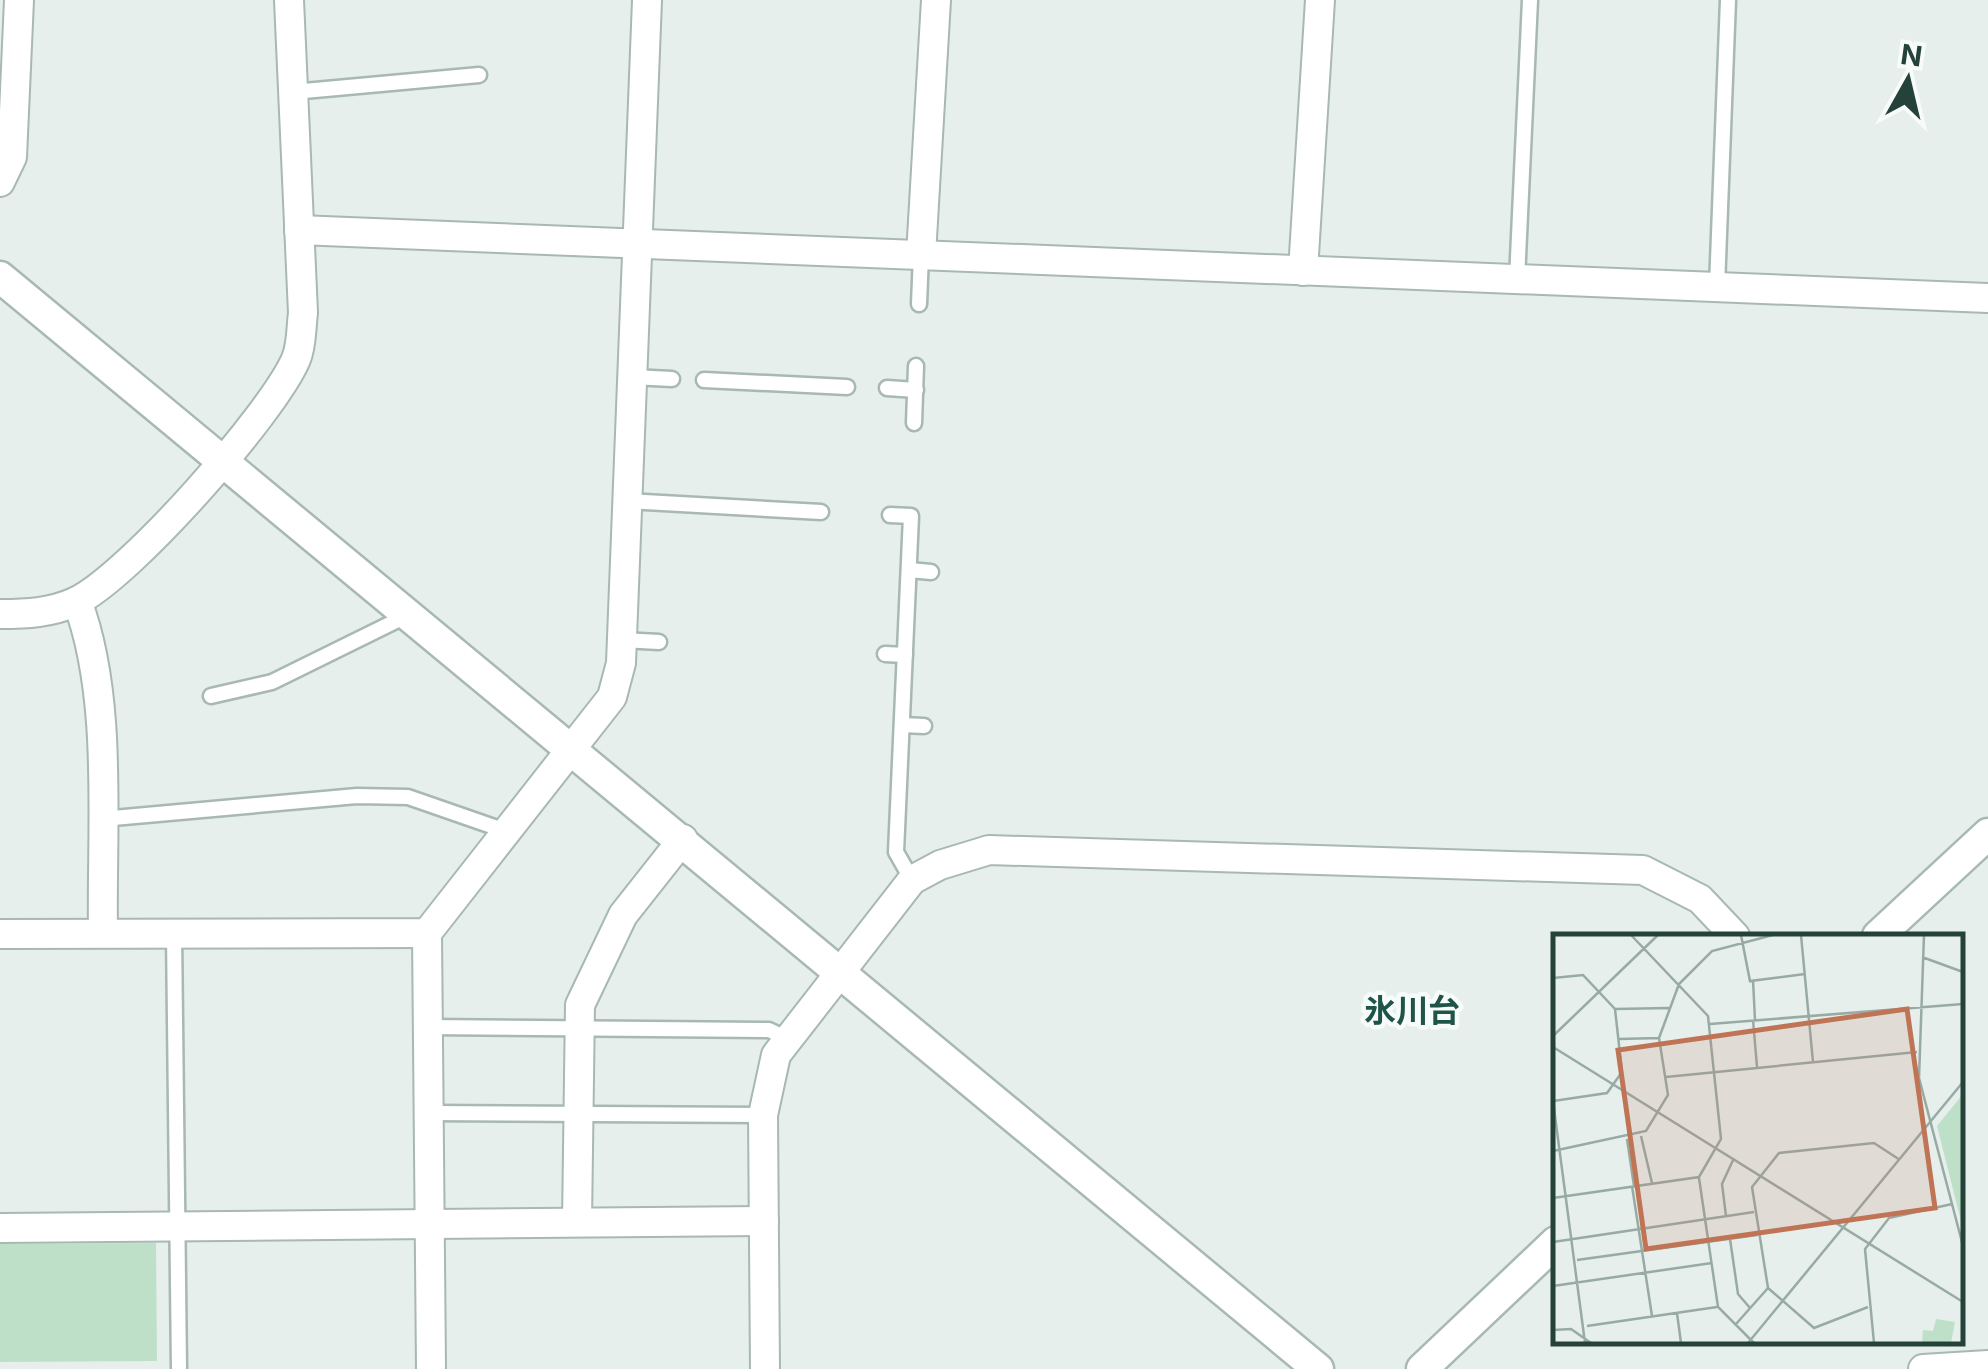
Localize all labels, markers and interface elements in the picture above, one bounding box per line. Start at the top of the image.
north arrow [1858,30,1958,130]
text: N [1899,37,1924,74]
inset map [1553,934,1963,1344]
district label: 氷川台 [1364,991,1460,1030]

